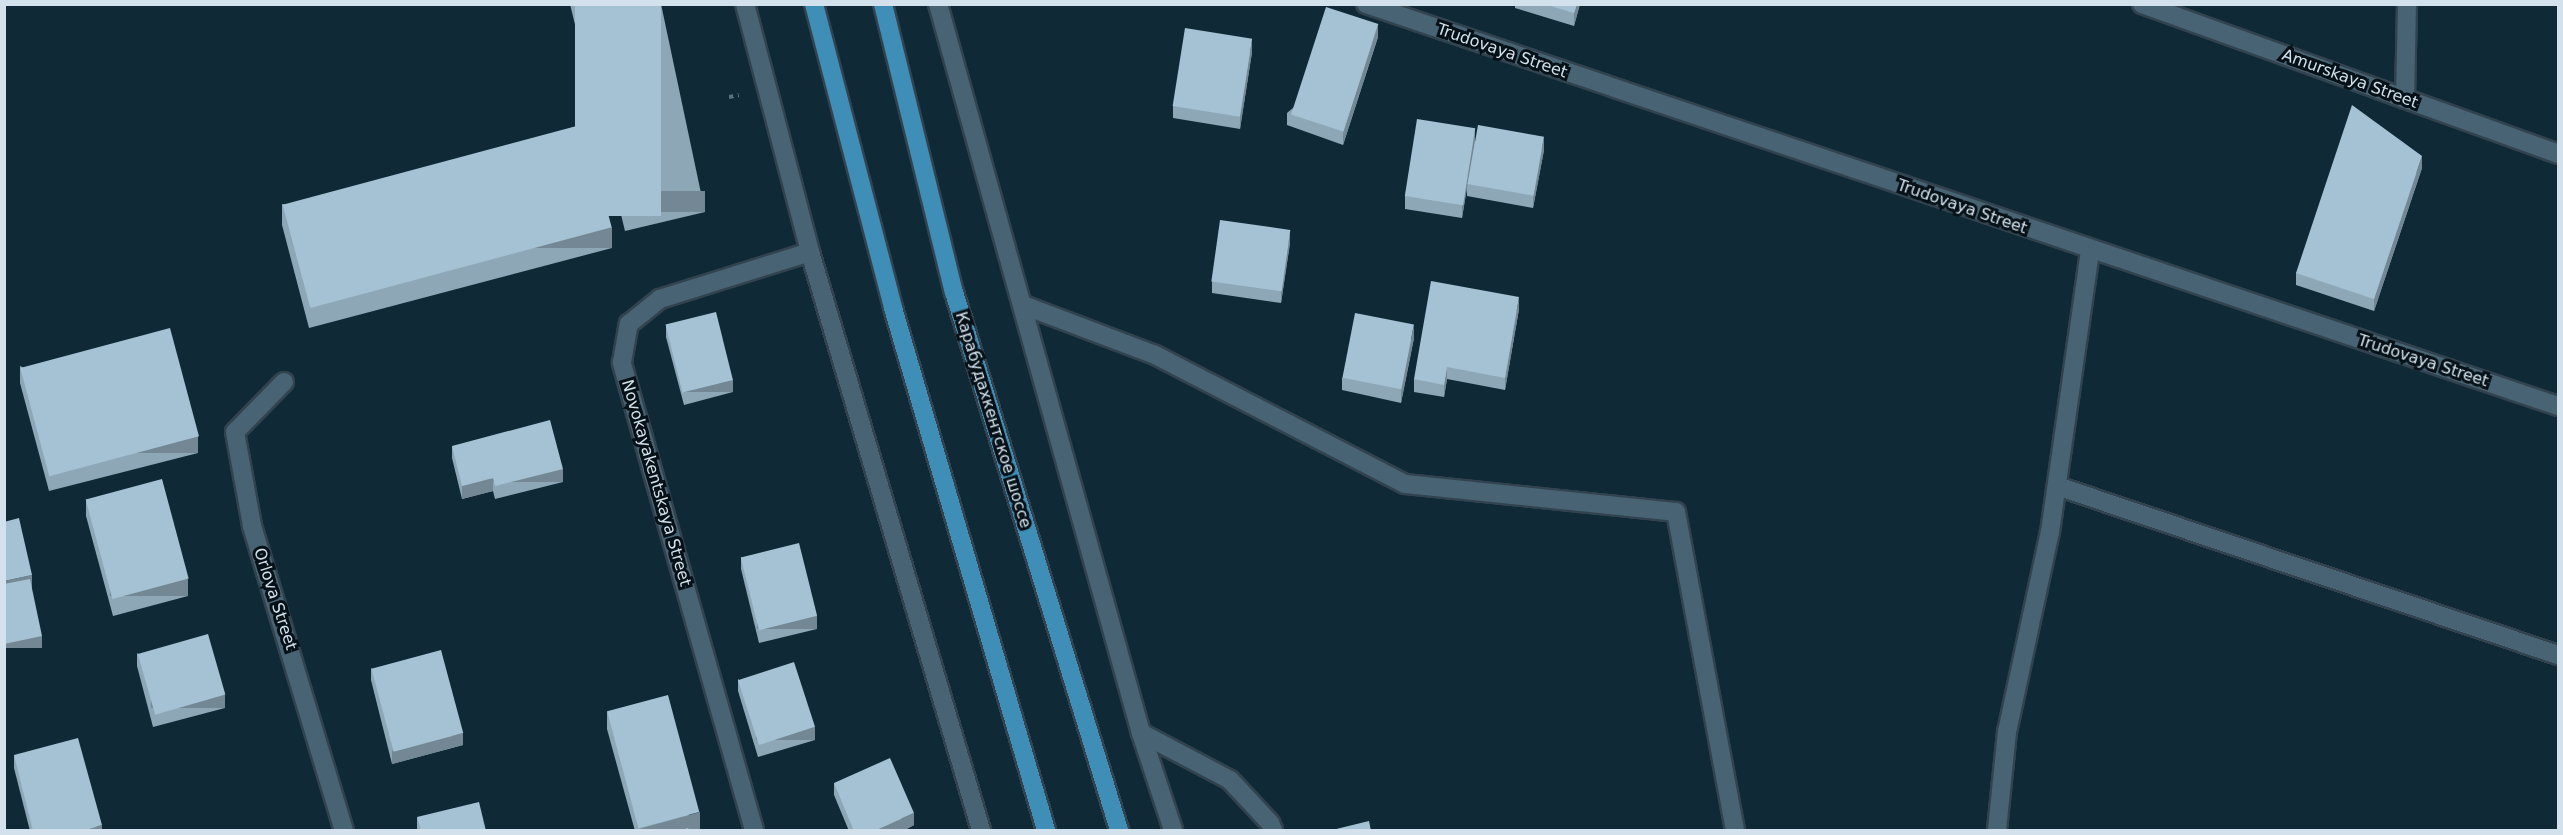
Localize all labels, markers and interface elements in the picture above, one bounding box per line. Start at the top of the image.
street label: Trudovaya Street [1434,20,1570,82]
street label: Amurskaya Street [2279,45,2421,113]
street label: Trudovaya Street [1894,176,2030,238]
street label: Карабудахкентское шоссе [951,310,1035,530]
street label: Trudovaya Street [2355,331,2491,391]
street label: Novokayakentskaya Street [617,377,695,589]
street label: Orlova Street [249,545,301,653]

